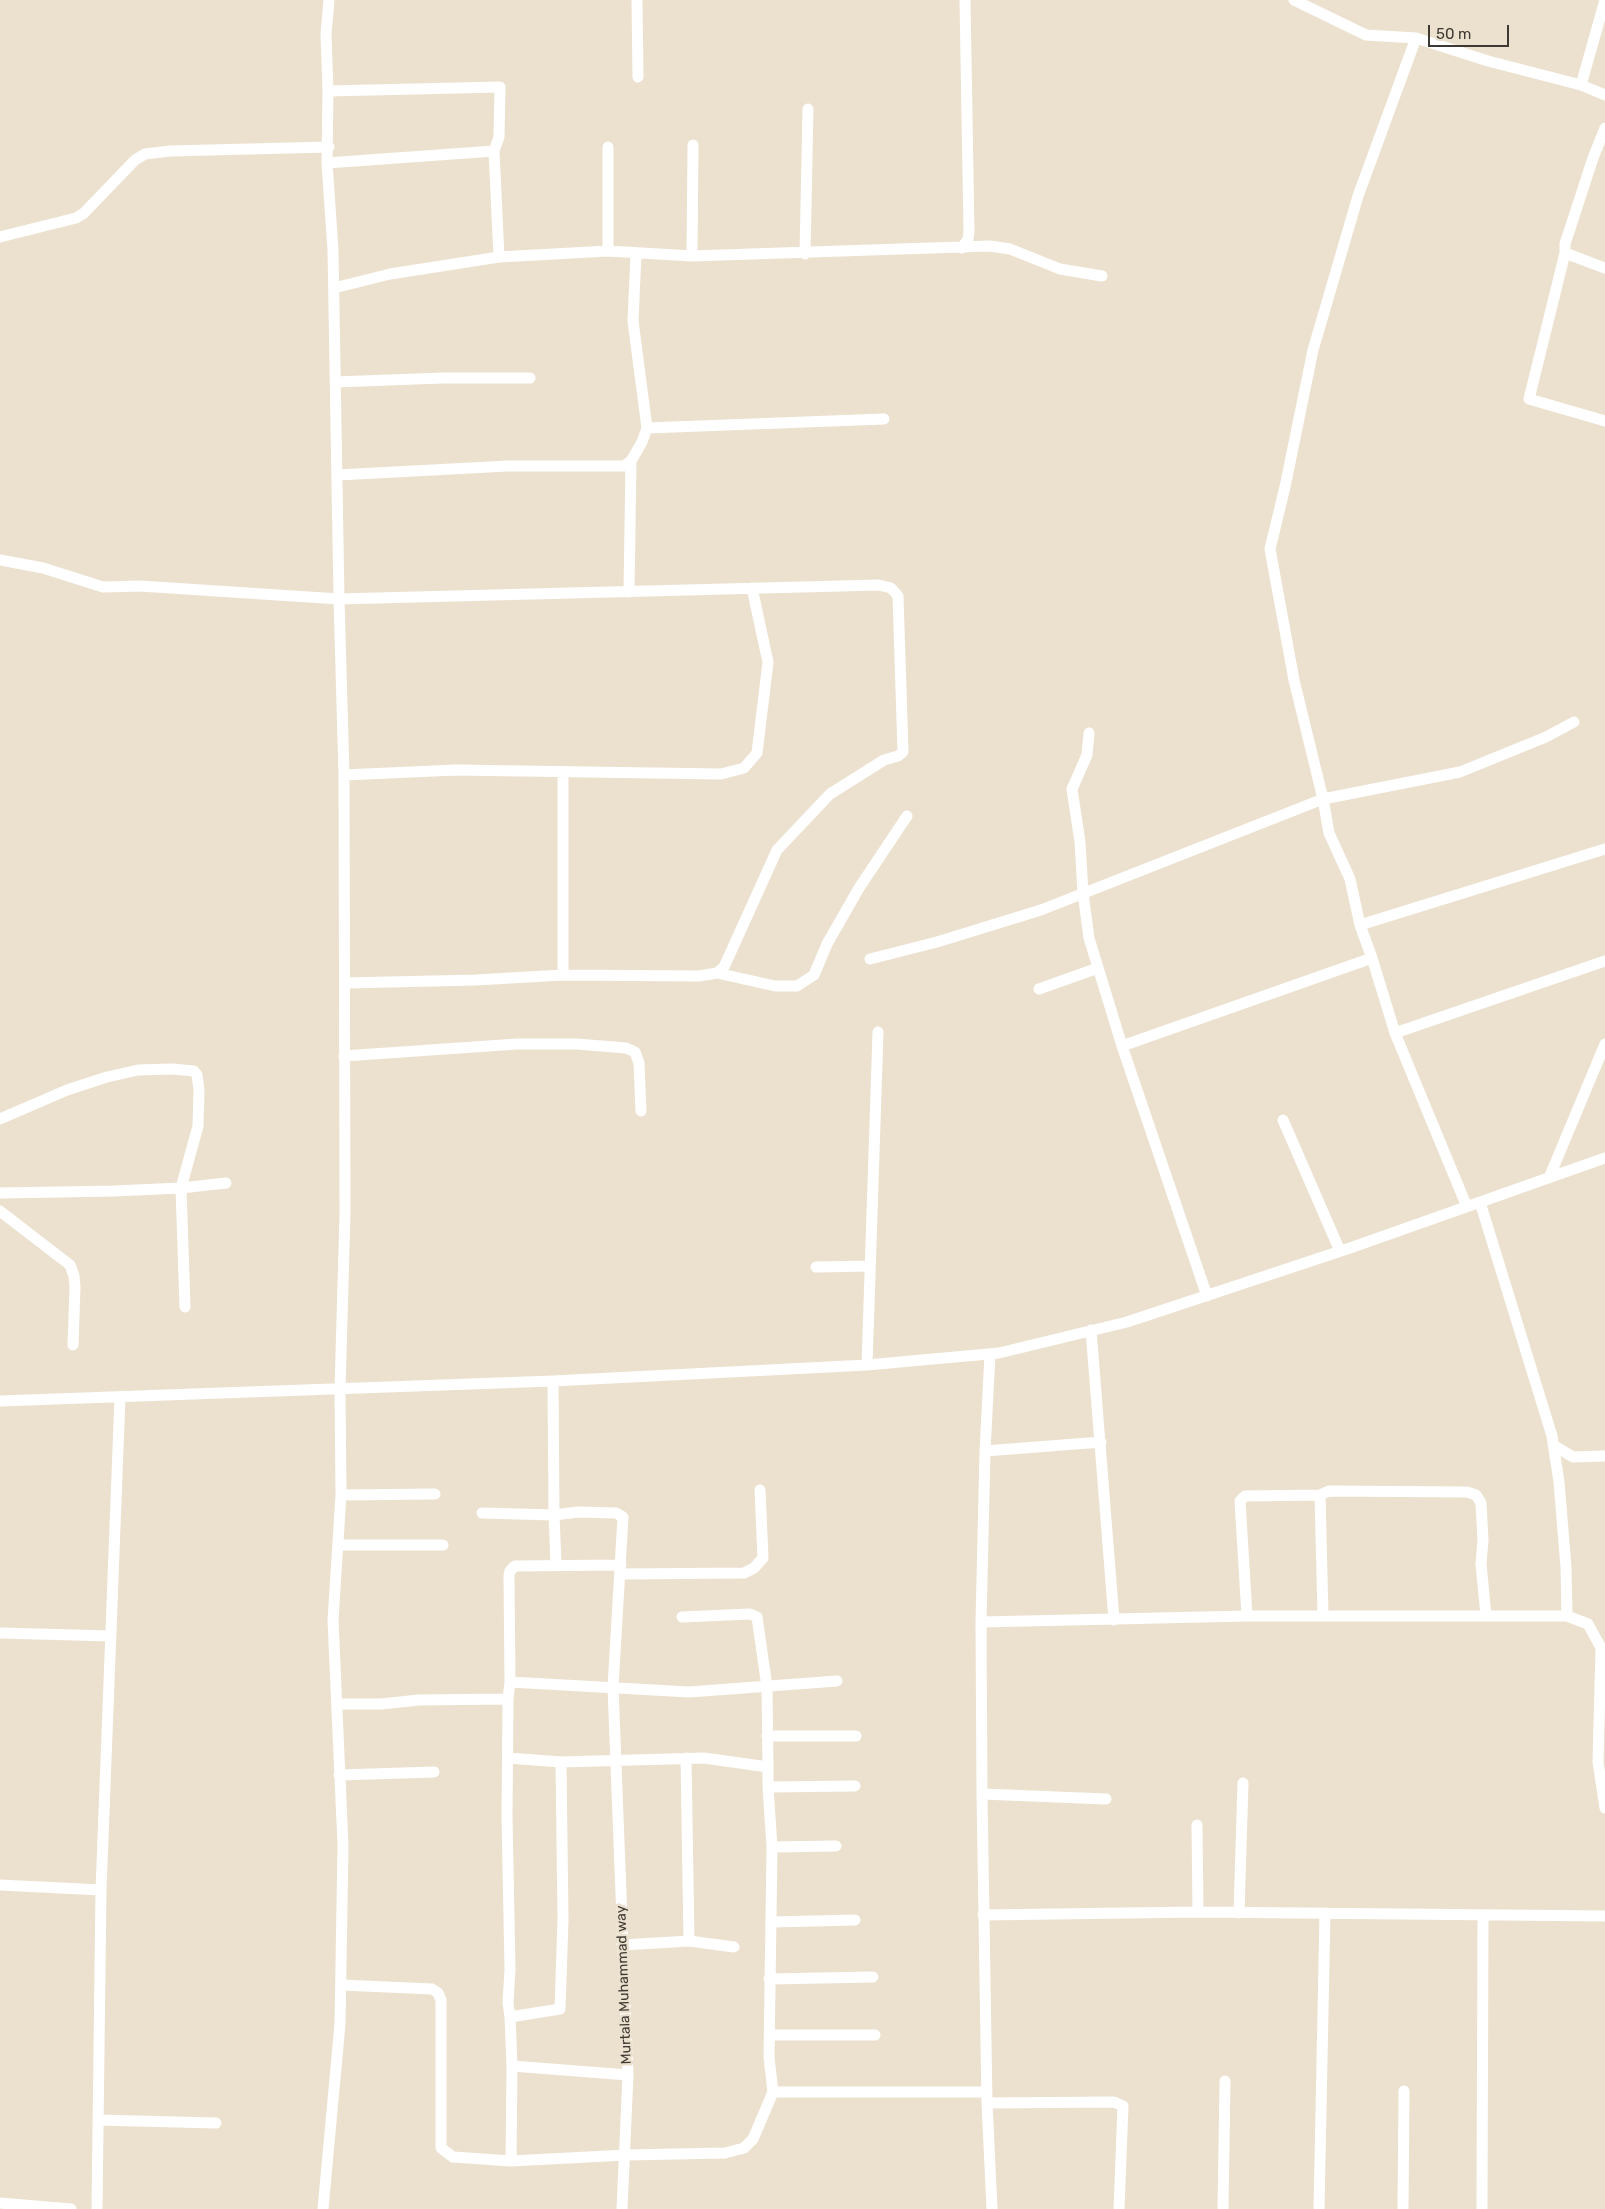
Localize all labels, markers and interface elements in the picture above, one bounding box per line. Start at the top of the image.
scale bar [1430,15,1511,47]
text: 50 m [1436,25,1471,43]
street label: Murtala Muhammad way [613,1905,635,2065]

